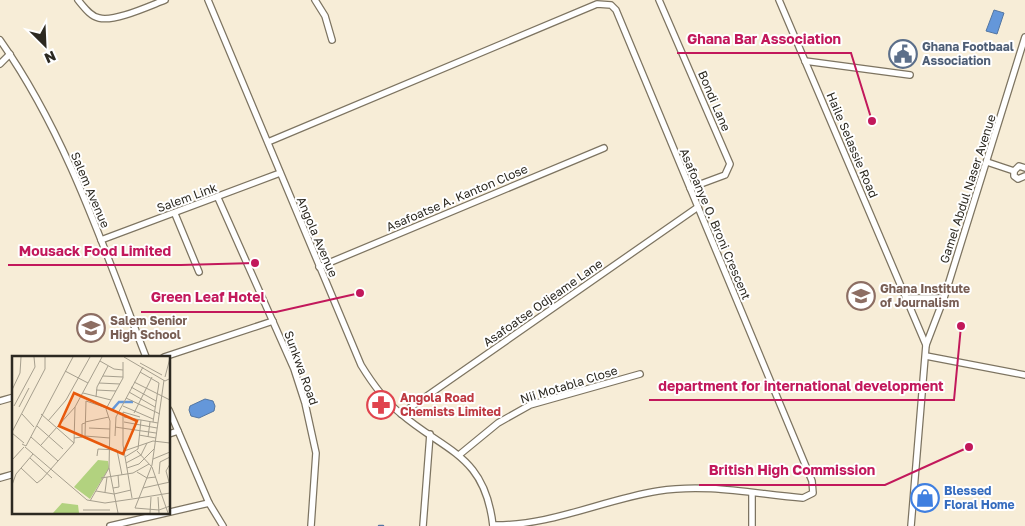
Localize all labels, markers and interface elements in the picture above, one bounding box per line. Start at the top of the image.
north arrow [20,20,70,70]
callout: Ghana Bar Association [677,24,851,53]
text: Ghana Bar Association [687,30,841,47]
public building icon: Ghana Footbaal Association [888,39,918,69]
place label: Ghana Footbaal Association [922,39,1014,68]
text: N [42,47,59,67]
street label: Bondi Lane [695,68,734,133]
street label: Haile Selassie Road [823,90,882,200]
street label: Gamel Abdul Naser Avenue [936,112,999,265]
street label: Asafoanye O. Broni Crescent [677,146,754,302]
street label: Salem Avenue [68,150,113,230]
street label: Asafoatse A. Kanton Close [384,161,530,234]
street label: Salem Link [155,180,219,215]
street label: Angola Avenue [294,194,341,279]
callout: Mousack Food Limited [8,236,181,265]
text: Mousack Food Limited [19,242,171,259]
street label: Asafoatse Odjeame Lane [480,256,605,350]
school or university icon: Ghana Institute of Journalism [846,281,876,311]
place label: Ghana Institute of Journalism [880,281,970,310]
callout: Green Leaf Hotel [141,283,276,312]
text: Green Leaf Hotel [151,288,266,305]
school or university icon: Salem Senior High School [76,313,106,343]
place label: Salem Senior High School [110,313,187,342]
street label: Sunkwa Road [281,329,322,407]
inset map [12,356,170,514]
street label: Nii Motabla Close [518,363,619,406]
callout: department for international development [649,371,954,400]
text: department for international development [658,377,944,394]
pharmacy icon: Angola Road Chemists Limited [366,390,396,420]
place label: Angola Road Chemists Limited [400,390,501,419]
callout: British High Commission [699,456,885,485]
text: British High Commission [709,461,875,478]
shop icon: Blessed Floral Home [910,483,940,513]
place label: Blessed Floral Home [944,483,1015,512]

